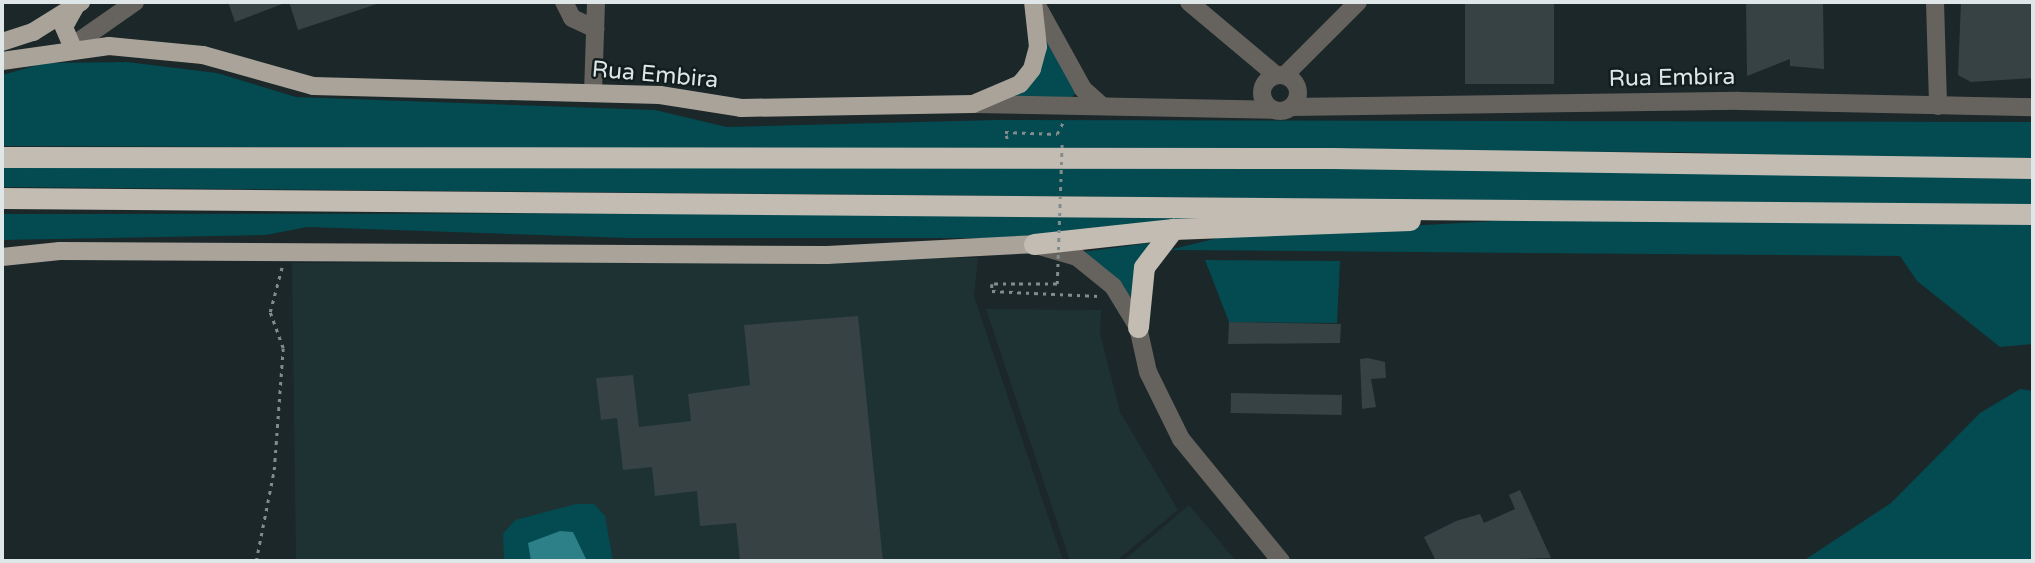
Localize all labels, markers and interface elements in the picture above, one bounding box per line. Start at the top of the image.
street label: Rua Embira [591,56,719,94]
street label: Rua Embira [1608,63,1736,93]

